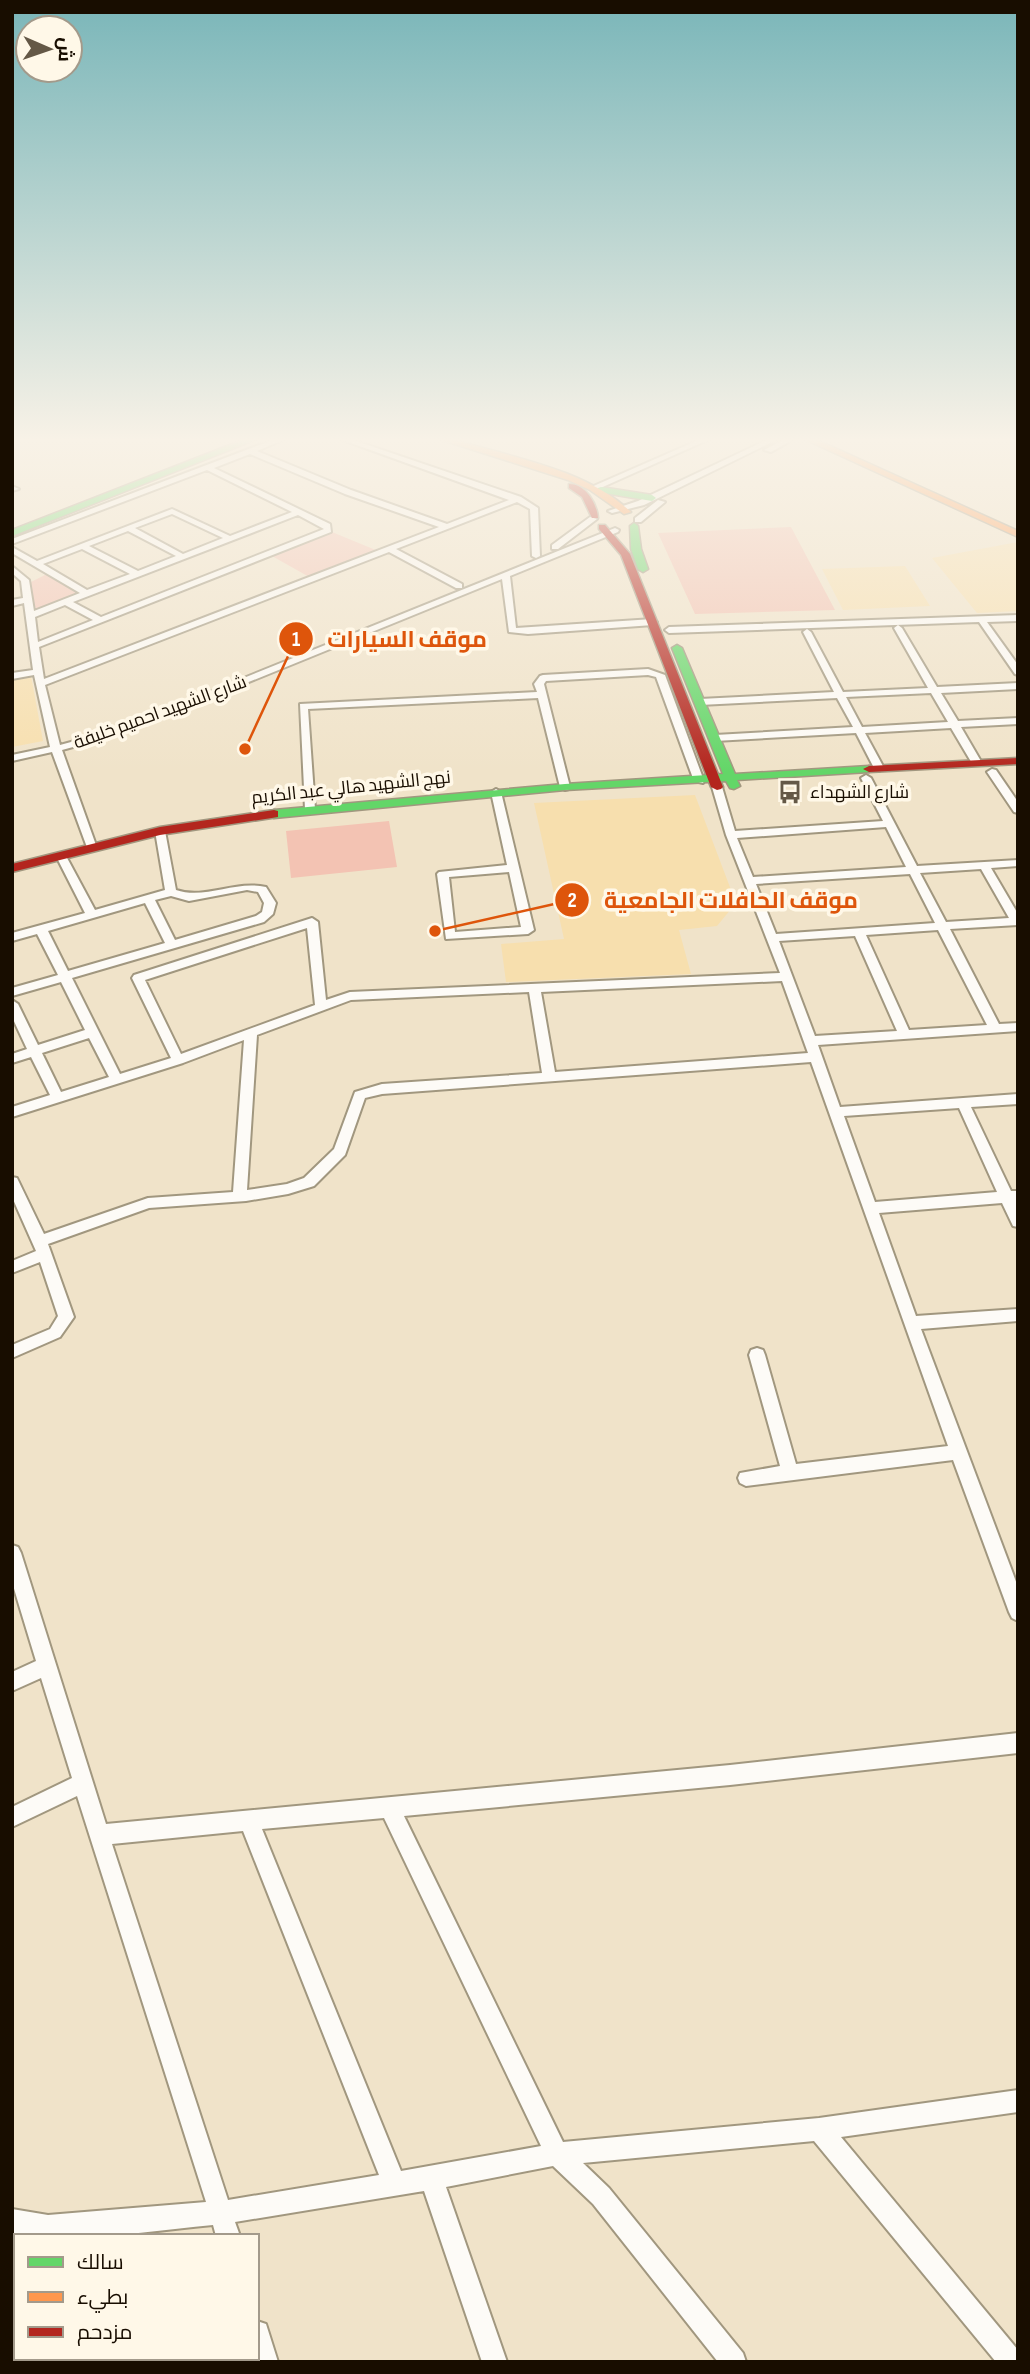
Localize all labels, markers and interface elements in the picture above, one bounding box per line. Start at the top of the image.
north arrow [14,14,84,84]
text: ش [53,37,76,62]
callout: موقف السيارات [278,617,501,661]
text: موقف السيارات [327,626,487,654]
text: 1 [292,627,300,652]
street label: شارع الشهيد احميم خليفة [71,671,250,754]
street label: نهج الشهيد هالي عبد الكريم [250,767,452,811]
bus stop icon: شارع الشهداء [776,778,804,806]
place label: شارع الشهداء [810,782,909,804]
callout: موقف الحافلات الجامعية [555,878,871,922]
text: موقف الحافلات الجامعية [604,887,858,915]
text: 2 [567,888,577,913]
legend [14,2234,259,2360]
text: سالك [77,2250,124,2275]
text: بطيء [77,2285,128,2313]
text: مزدحم [77,2320,132,2346]

